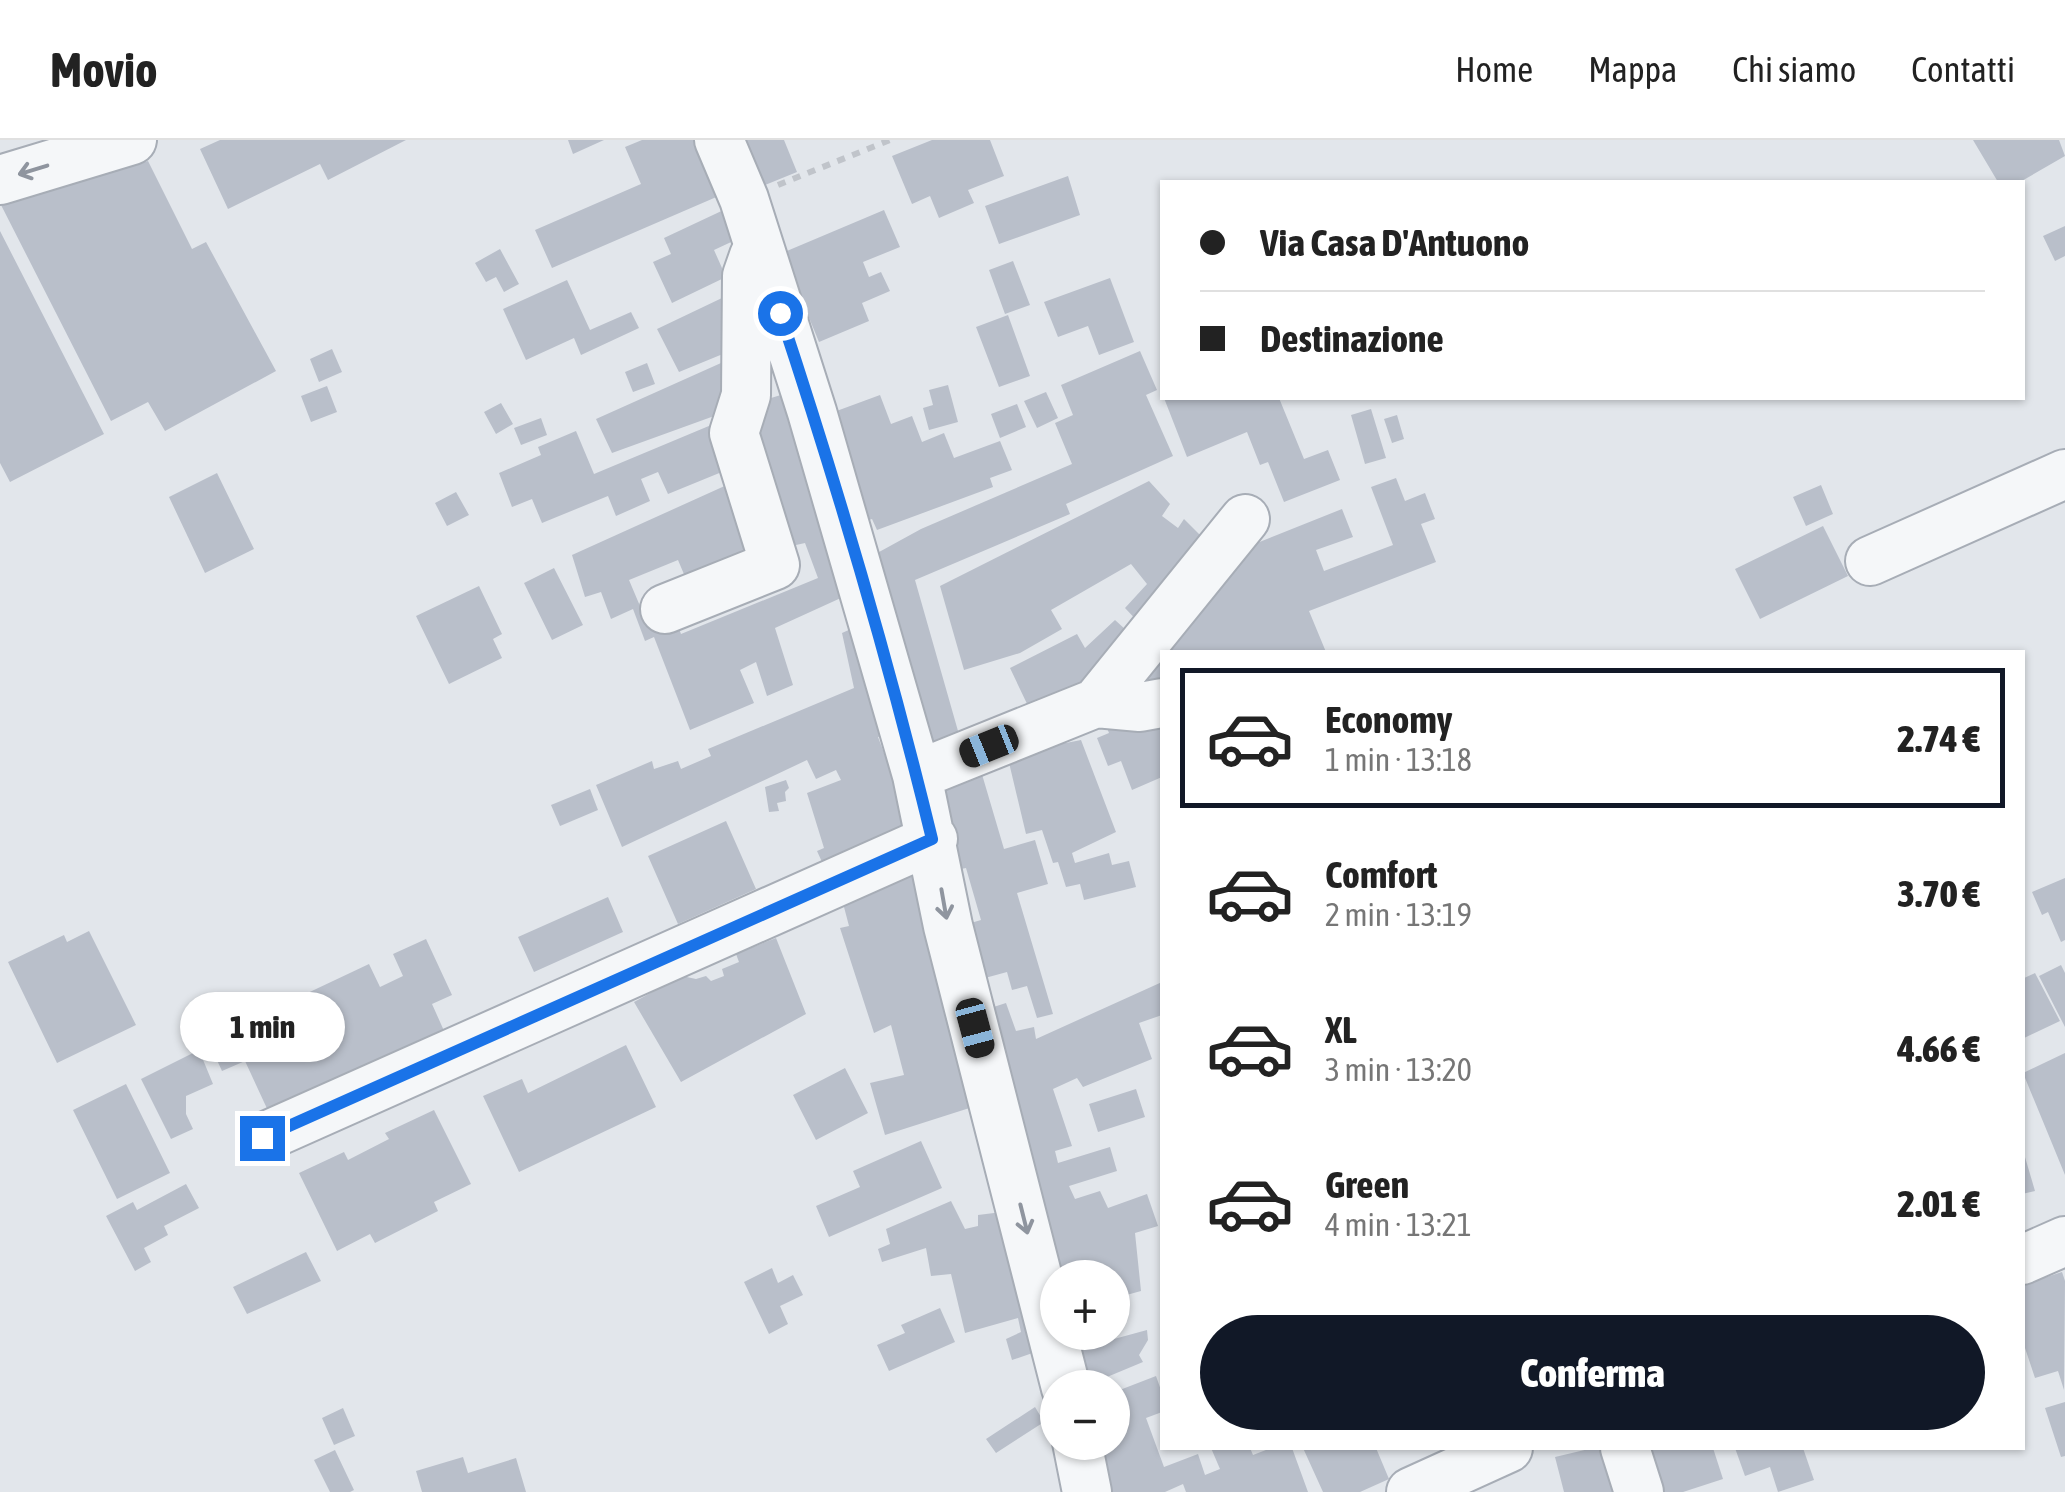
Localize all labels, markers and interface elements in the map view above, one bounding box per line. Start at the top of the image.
text: Movio [50,42,158,97]
text: Home [1455,49,1533,89]
text: Mappa [1588,49,1677,89]
text: Chi siamo [1732,49,1856,89]
text: Contatti [1911,49,2015,89]
one-way arrow [17,162,49,180]
text: Via Casa D'Antuono [1260,221,1529,264]
route start [758,291,803,336]
text: Destinazione [1260,317,1444,360]
icon: car [1205,693,1295,783]
text: Economy [1325,698,1452,741]
text: 2.74 € [1897,717,1980,760]
car [956,721,1022,771]
text: 1 min · 13:18 [1325,741,1472,778]
icon: car [1205,848,1295,938]
text: Comfort [1325,853,1437,896]
text: 3.70 € [1897,872,1980,915]
one-way arrow [935,887,954,920]
text: 2 min · 13:19 [1325,896,1472,933]
callout: 1 min [180,993,344,1063]
car [953,995,997,1061]
icon: car [1205,1003,1295,1093]
text: 1 min [230,1008,295,1045]
text: XL [1325,1008,1357,1051]
text: 4.66 € [1897,1027,1980,1070]
text: 3 min · 13:20 [1325,1051,1472,1088]
route end [240,1116,285,1161]
icon: car [1205,1158,1295,1248]
text: Green [1325,1163,1409,1206]
text: 2.01 € [1897,1182,1980,1225]
one-way arrow [1016,1202,1034,1234]
text: 4 min · 13:21 [1325,1206,1472,1243]
map controls [1040,1260,1130,1460]
button: + [1040,1260,1130,1350]
button: Conferma [1200,1315,1985,1430]
button: − [1040,1370,1130,1460]

